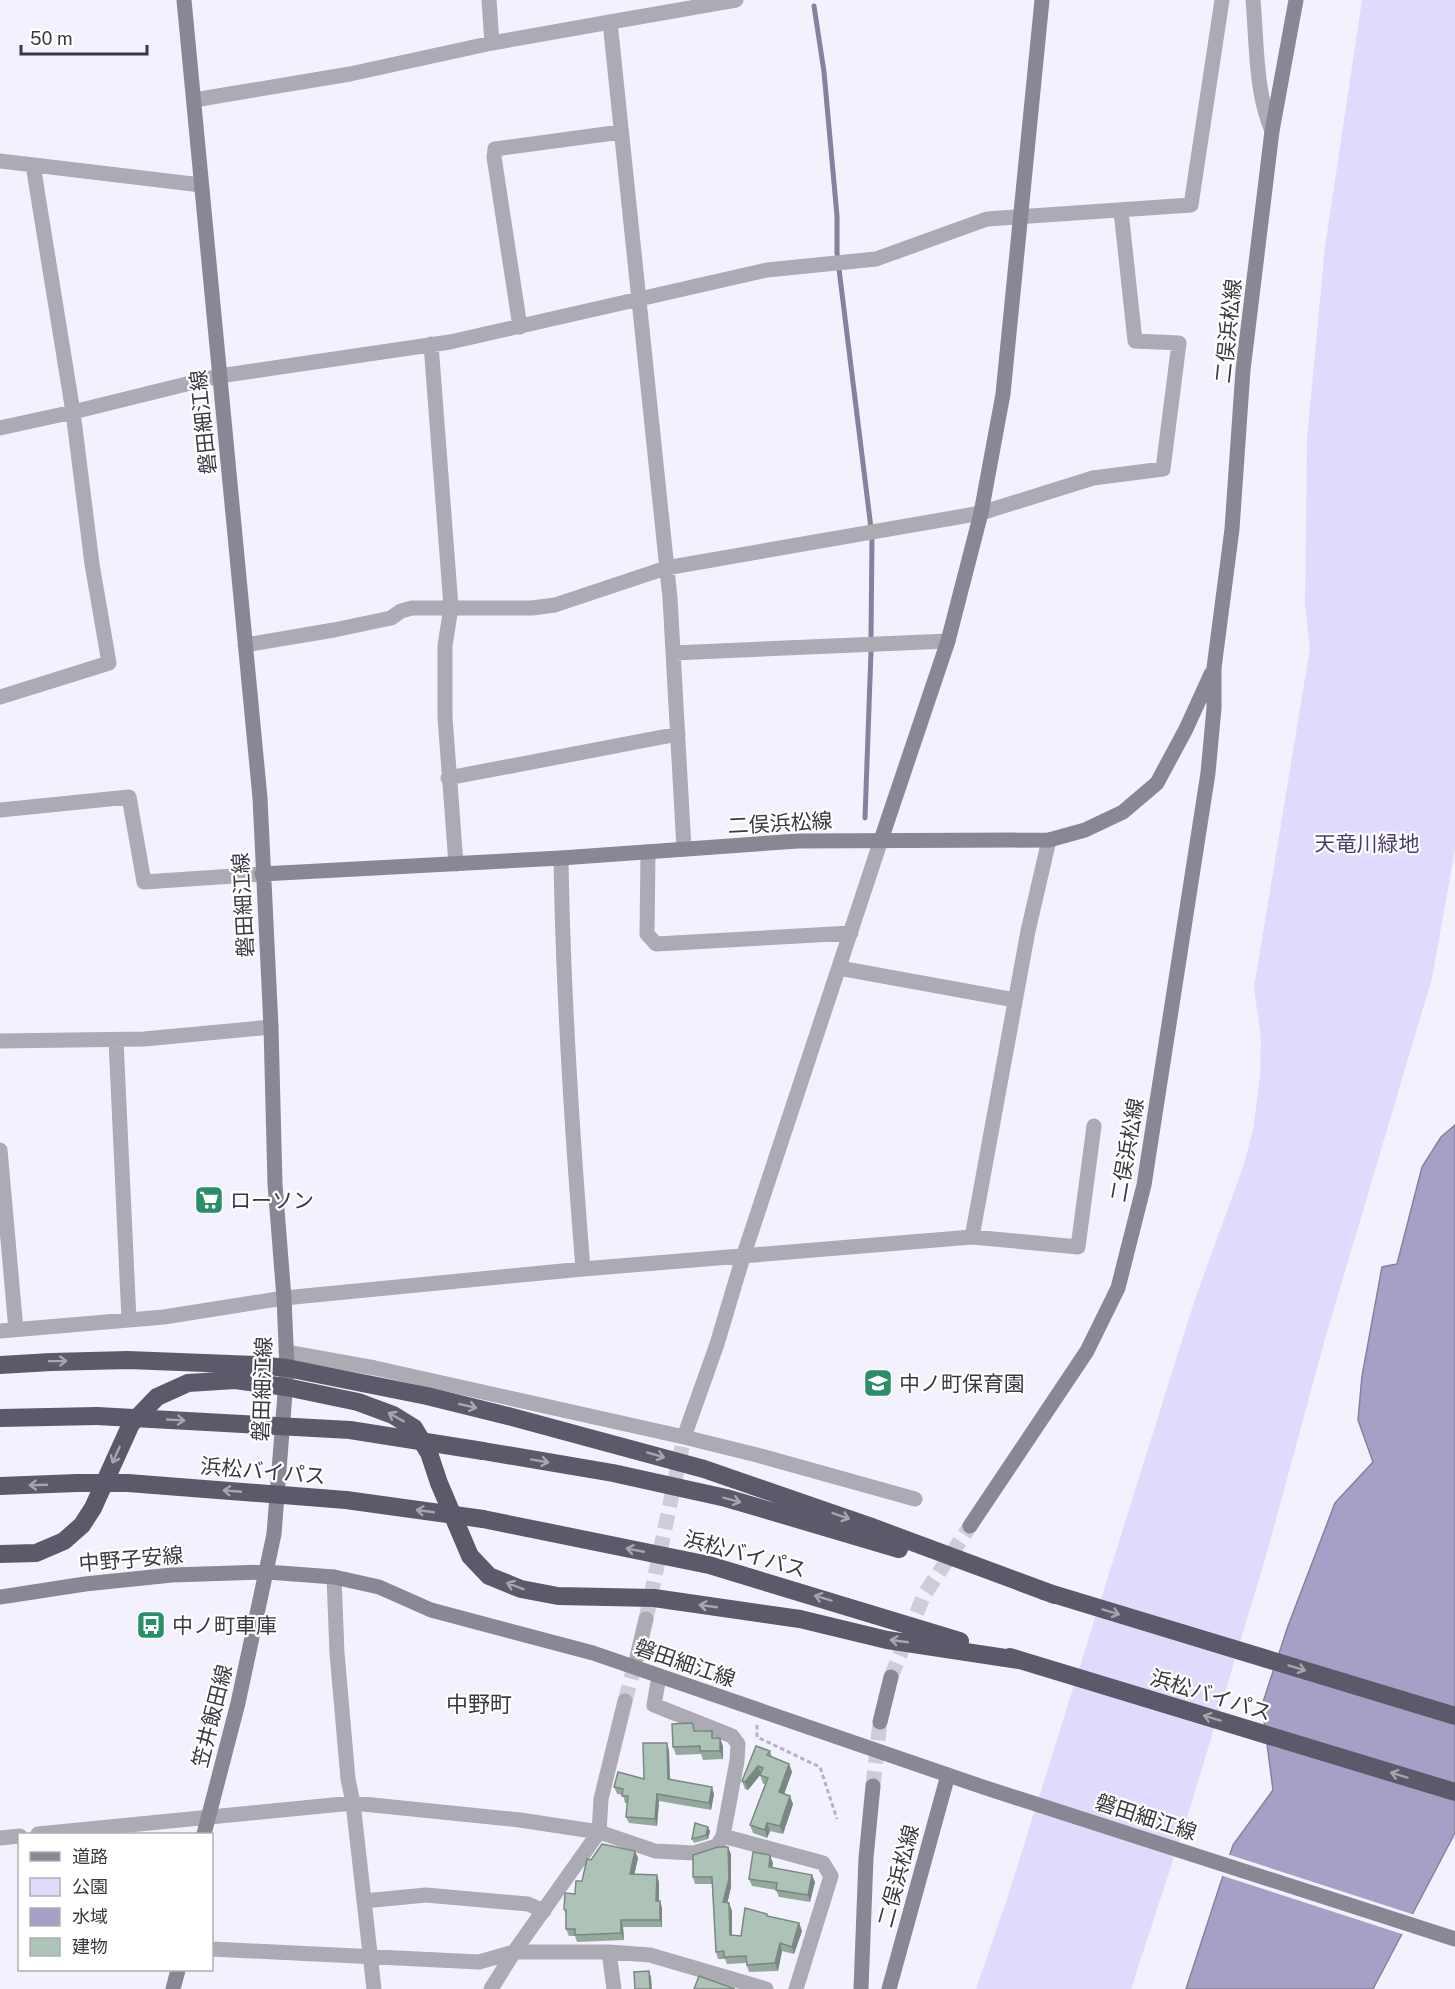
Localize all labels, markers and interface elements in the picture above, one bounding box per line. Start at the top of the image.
scale bar [21,18,147,56]
text: 50 m [30,28,73,49]
street label: 二俣浜松線 [1210,277,1246,385]
street label: 磐田細江線 [185,368,221,476]
street label: 二俣浜松線 [727,808,833,838]
park label: 天竜川緑地 [1315,831,1420,856]
street label: 磐田細江線 [228,852,258,958]
street label: 二俣浜松線 [1106,1096,1148,1204]
supermarket icon: ローソン [193,1184,225,1216]
place label: ローソン [230,1188,314,1213]
street label: 磐田細江線 [248,1336,276,1442]
one-way arrow [48,1356,68,1367]
school or university icon: 中ノ町保育園 [862,1367,894,1399]
place label: 中ノ町保育園 [899,1371,1025,1396]
one-way arrow [458,1400,477,1412]
one-way arrow [388,1411,406,1422]
one-way arrow [166,1415,186,1426]
one-way arrow [110,1446,121,1464]
one-way arrow [646,1450,665,1461]
street label: 浜松バイパス [199,1453,327,1489]
one-way arrow [530,1456,550,1467]
one-way arrow [29,1479,49,1490]
one-way arrow [222,1485,242,1496]
one-way arrow [722,1495,741,1506]
one-way arrow [416,1506,436,1517]
one-way arrow [832,1512,850,1523]
street label: 浜松バイパス [681,1526,809,1582]
street label: 中野子安線 [78,1542,184,1576]
one-way arrow [625,1544,645,1555]
one-way arrow [506,1580,524,1591]
one-way arrow [814,1592,833,1603]
one-way arrow [698,1600,718,1611]
one-way arrow [1101,1607,1120,1618]
bus stop icon: 中ノ町車庫 [135,1609,167,1641]
place label: 中ノ町車庫 [172,1613,277,1638]
street label: 磐田細江線 [631,1634,739,1692]
one-way arrow [890,1636,910,1647]
street label: 笠井飯田線 [187,1662,237,1770]
one-way arrow [1287,1664,1306,1675]
street label: 浜松バイパス [1147,1665,1275,1725]
district label: 中野町 [446,1691,512,1717]
one-way arrow [1203,1712,1222,1723]
one-way arrow [1390,1769,1409,1780]
street label: 磐田細江線 [1092,1789,1200,1845]
street label: 二俣浜松線 [872,1822,924,1930]
legend [18,1833,213,1971]
text: 道路 [72,1846,108,1867]
text: 公園 [72,1876,108,1897]
text: 水域 [72,1906,108,1927]
text: 建物 [72,1936,108,1957]

